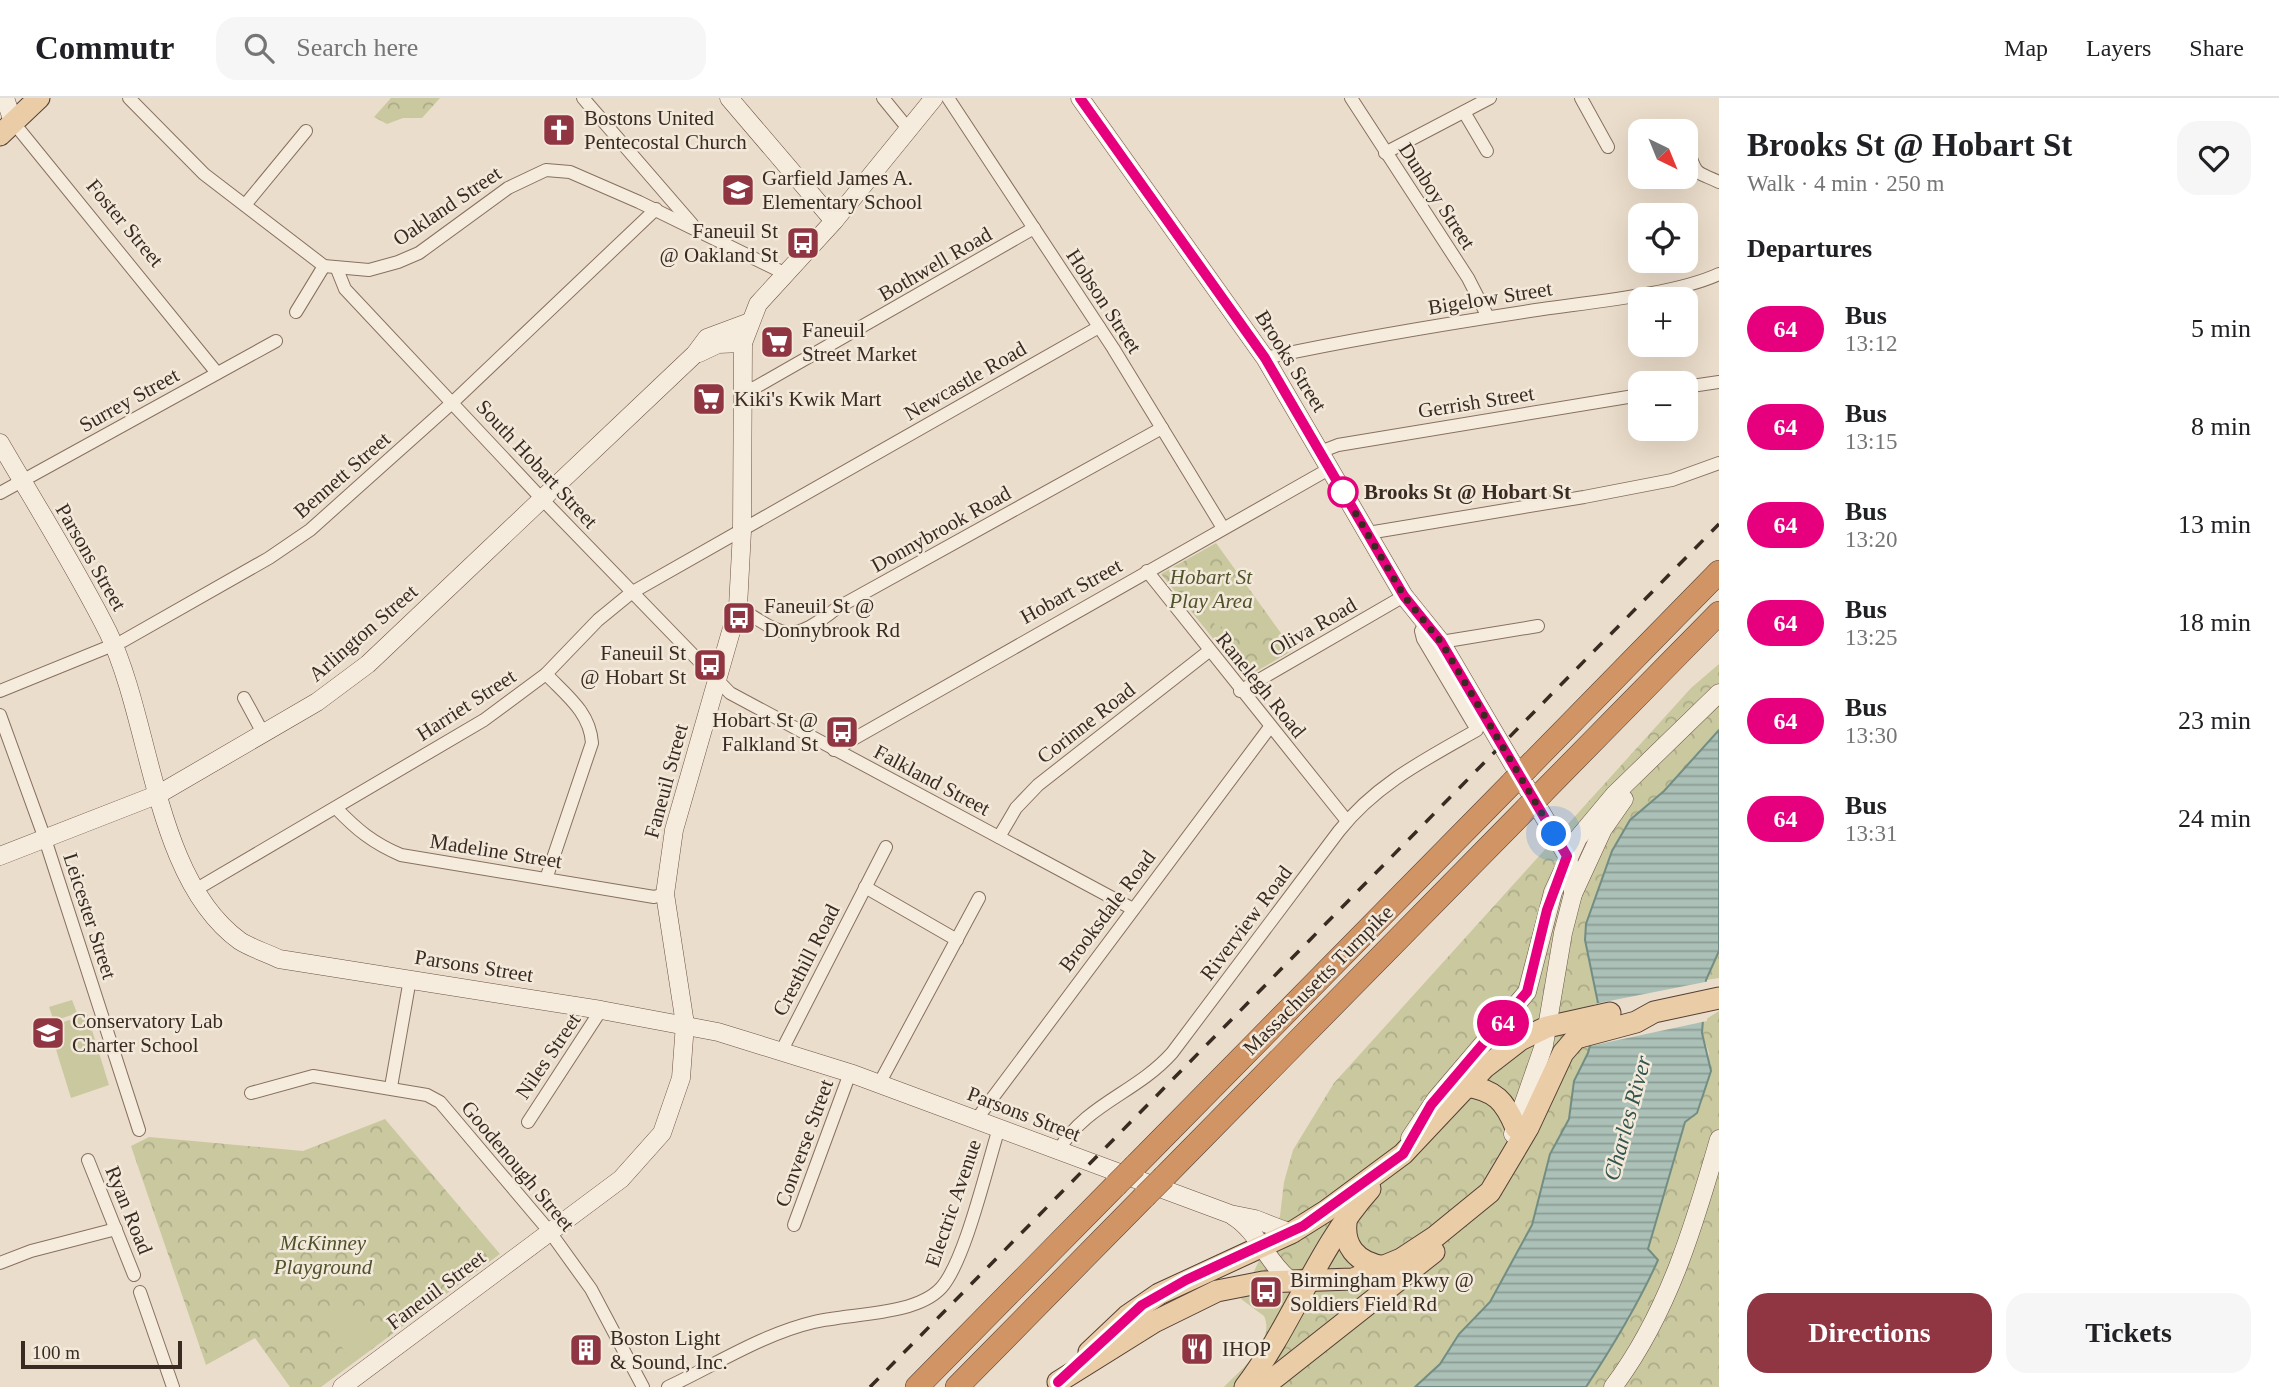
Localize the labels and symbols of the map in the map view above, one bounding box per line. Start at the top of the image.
place label: Bostons United Pentecostal Church [584,106,747,154]
church icon: Bostons United Pentecostal Church [540,111,578,149]
north arrow [1628,119,1698,189]
street label: Dunboy Street [1394,138,1480,254]
street label: Oakland Street [388,161,506,251]
place label: Garfield James A. Elementary School [762,166,923,214]
school or university icon: Garfield James A. Elementary School [719,171,757,209]
street label: Foster Street [82,174,169,272]
place label: Faneuil St @ Oakland St [660,219,778,267]
street label: Bothwell Road [874,222,996,306]
bus stop icon: Faneuil St @ Oakland St [784,224,822,262]
street label: Hobson Street [1061,244,1147,358]
street label: Bigelow Street [1426,276,1554,320]
street label: Brooks Street [1250,306,1332,416]
place label: Faneuil Street Market [802,318,917,366]
supermarket icon: Faneuil Street Market [758,323,796,361]
street label: Newcastle Road [900,336,1031,426]
street label: Surrey Street [75,363,183,437]
supermarket icon: Kiki's Kwik Mart [690,380,728,418]
street label: Gerrish Street [1416,381,1536,423]
place label: Kiki's Kwik Mart [734,387,881,411]
street label: South Hobart Street [471,395,603,533]
street label: Bennett Street [289,427,395,523]
marker: Brooks St @ Hobart St [1328,477,1358,507]
place label: Brooks St @ Hobart St [1364,480,1571,504]
street label: Donnybrook Road [867,481,1015,577]
street label: Parsons Street [51,499,131,615]
street label: Hobart Street [1016,553,1126,629]
park label: Hobart St Play Area [1168,565,1253,613]
street label: Arlington Street [304,579,422,687]
street label: Oliva Road [1265,592,1361,661]
place label: Faneuil St @ Donnybrook Rd [764,594,900,642]
bus stop icon: Faneuil St @ Donnybrook Rd [720,599,758,637]
street label: Ranelegh Road [1211,627,1311,743]
place label: Faneuil St @ Hobart St [580,641,686,689]
bus stop icon: Faneuil St @ Hobart St [691,646,729,684]
street label: Harriet Street [412,664,520,746]
street label: Corinne Road [1032,677,1140,769]
place label: Hobart St @ Falkland St [712,708,818,756]
bus stop icon: Hobart St @ Falkland St [823,713,861,751]
street label: Faneuil Street [639,721,693,841]
street label: Falkland Street [870,739,994,821]
your location [1536,816,1571,851]
street label: Madeline Street [428,829,564,873]
street label: Brooksdale Road [1054,845,1161,976]
street label: Leicester Street [58,850,122,982]
street label: Riverview Road [1195,861,1297,985]
street label: Cresthill Road [768,900,845,1020]
street label: Massachusetts Turnpike [1238,900,1398,1060]
street label: Parsons Street [413,945,535,987]
line badge: 64 [1472,1000,1534,1046]
street label: Niles Street [510,1008,586,1104]
place label: Conservatory Lab Charter School [72,1009,223,1057]
school or university icon: Conservatory Lab Charter School [29,1014,67,1052]
water label: Charles River [1599,1052,1656,1183]
street label: Converse Street [770,1076,838,1210]
street label: Parsons Street [964,1081,1084,1147]
street label: Goodenough Street [457,1096,580,1236]
street label: Electric Avenue [920,1136,986,1270]
street label: Ryan Road [100,1162,158,1258]
park label: McKinney Playground [273,1231,373,1279]
street label: Faneuil Street [382,1245,490,1335]
place label: Birmingham Pkwy @ Soldiers Field Rd [1290,1268,1474,1316]
bus stop icon: Birmingham Pkwy @ Soldiers Field Rd [1247,1273,1285,1311]
place label: Boston Light & Sound, Inc. [610,1326,728,1374]
restaurant icon: IHOP [1178,1330,1216,1368]
building icon: Boston Light & Sound, Inc. [567,1331,605,1369]
place label: IHOP [1222,1337,1271,1361]
scale bar [21,1338,182,1370]

